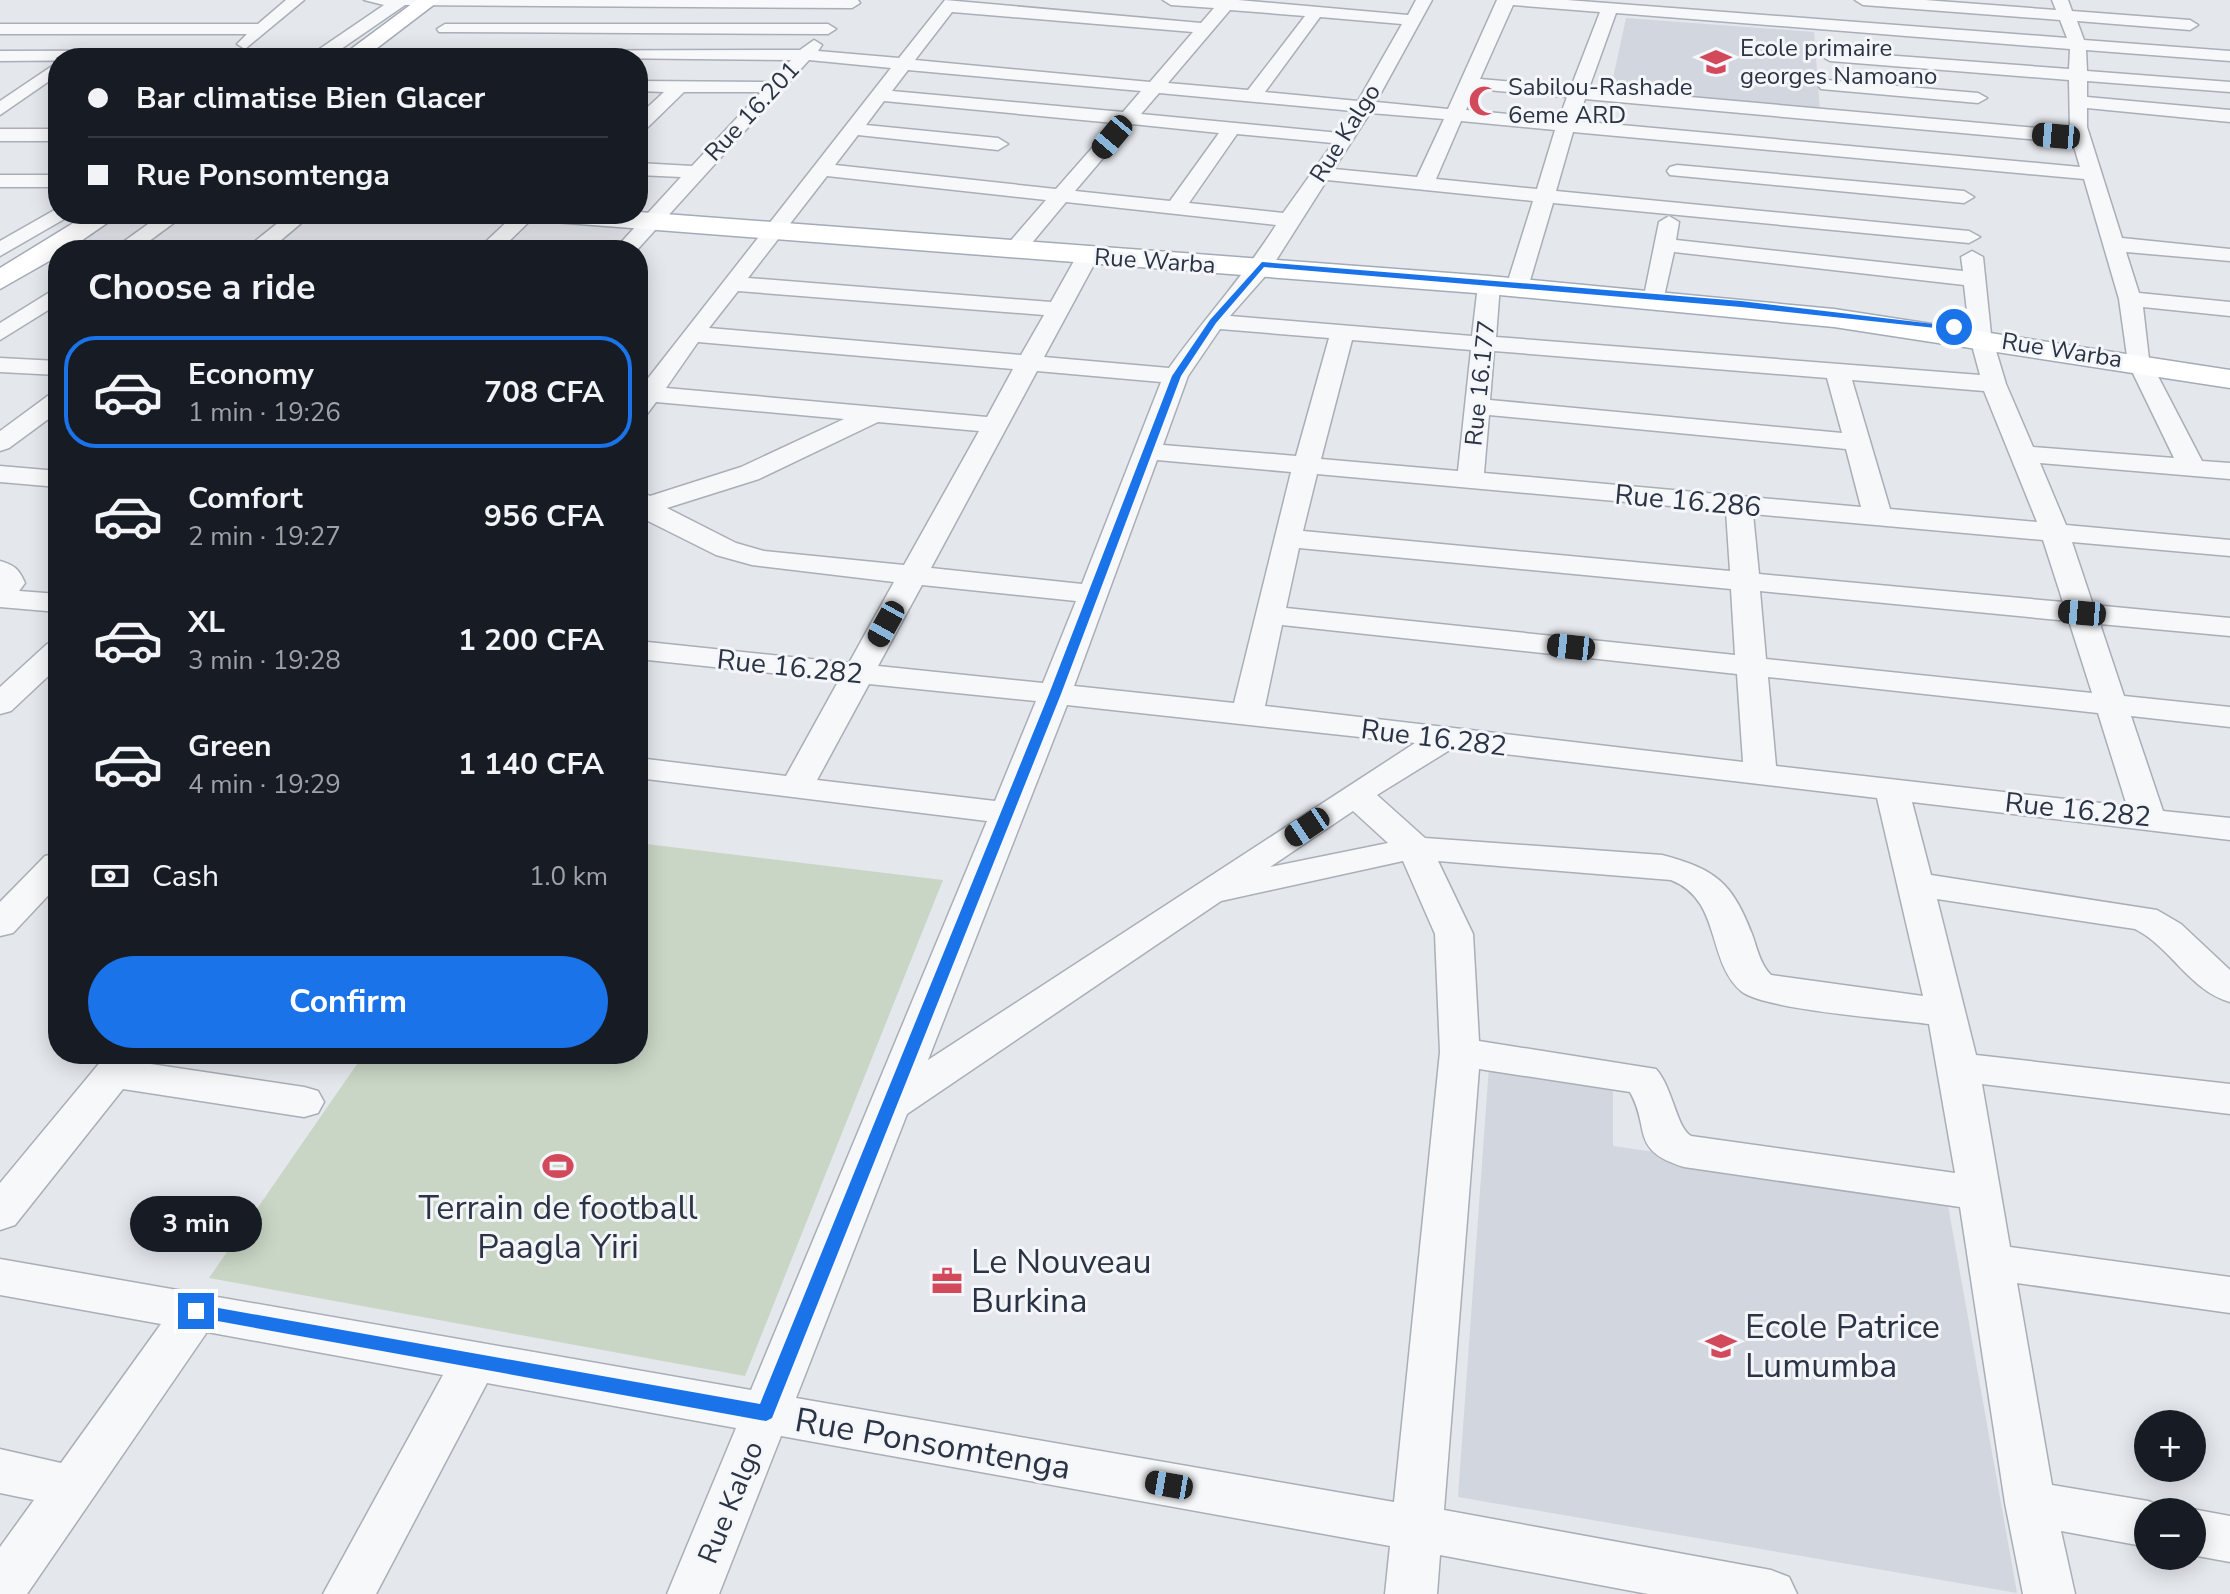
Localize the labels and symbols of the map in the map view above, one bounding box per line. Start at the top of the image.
place label: Ecole primaire georges Namoano [1740,32,1937,92]
school or university icon: Ecole primaire georges Namoano [1699,45,1733,79]
street label: Rue 16.201 [697,54,807,168]
place label: Sabilou-Rashade 6eme ARD [1508,71,1692,131]
street label: Rue Kalgo [1302,78,1388,188]
mosque icon: Sabilou-Rashade 6eme ARD [1467,84,1501,118]
car [1087,111,1137,163]
car [2031,122,2081,150]
street label: Rue Warba [1093,241,1217,281]
route start [1936,309,1972,345]
street label: Rue 16.177 [1458,319,1502,447]
street label: Rue Warba [1999,325,2125,375]
street label: Rue 16.286 [1613,476,1763,526]
car [864,597,908,651]
car [2057,599,2107,627]
car [1546,633,1596,661]
street label: Rue 16.282 [715,640,865,694]
street label: Rue 16.282 [1359,710,1509,766]
street label: Rue 16.282 [2003,783,2153,837]
car [1280,804,1334,850]
sports icon: Terrain de football Paagla Yiri [541,1149,575,1183]
place label: Terrain de football Paagla Yiri [418,1185,698,1270]
callout: 3 min [130,1195,262,1251]
place label: Le Nouveau Burkina [971,1239,1152,1324]
office icon: Le Nouveau Burkina [930,1264,964,1298]
route end [178,1293,214,1329]
place label: Ecole Patrice Lumumba [1745,1304,1940,1389]
school or university icon: Ecole Patrice Lumumba [1704,1329,1738,1363]
street label: Rue Ponsomtenga [791,1397,1074,1491]
street label: Rue Kalgo [689,1435,773,1569]
car [1143,1469,1195,1501]

